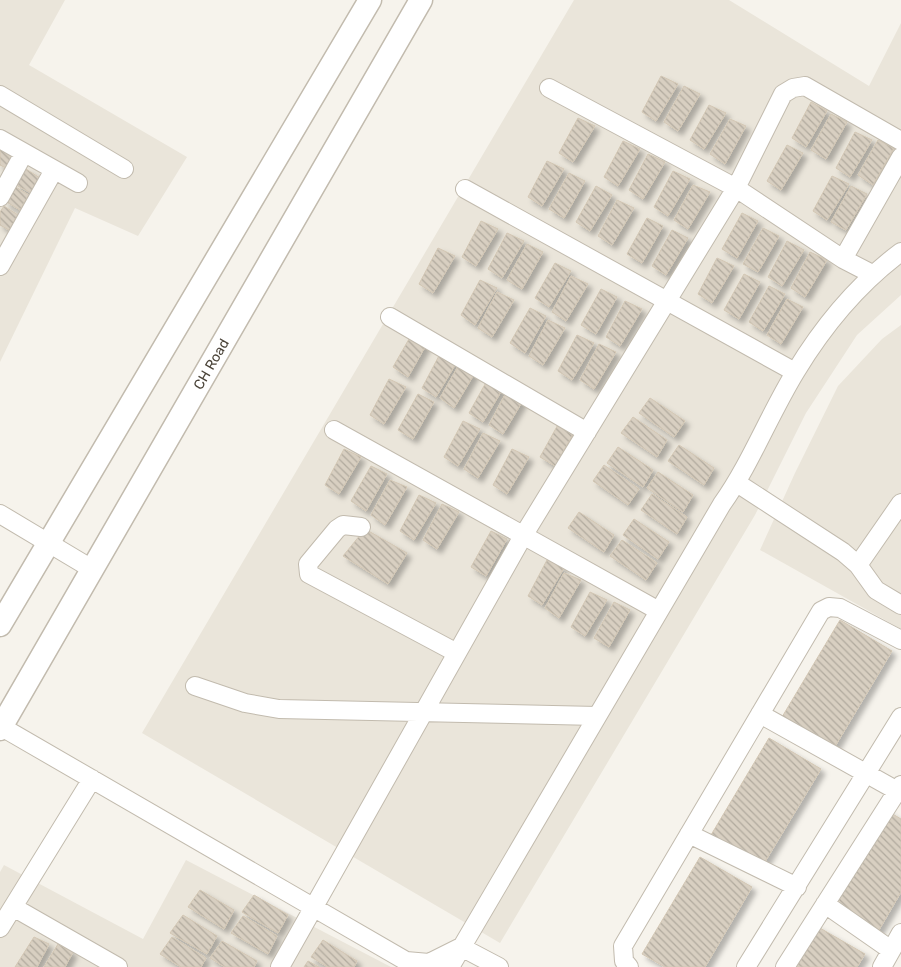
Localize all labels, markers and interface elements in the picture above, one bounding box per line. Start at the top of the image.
street label: CH Road [190,336,233,393]

